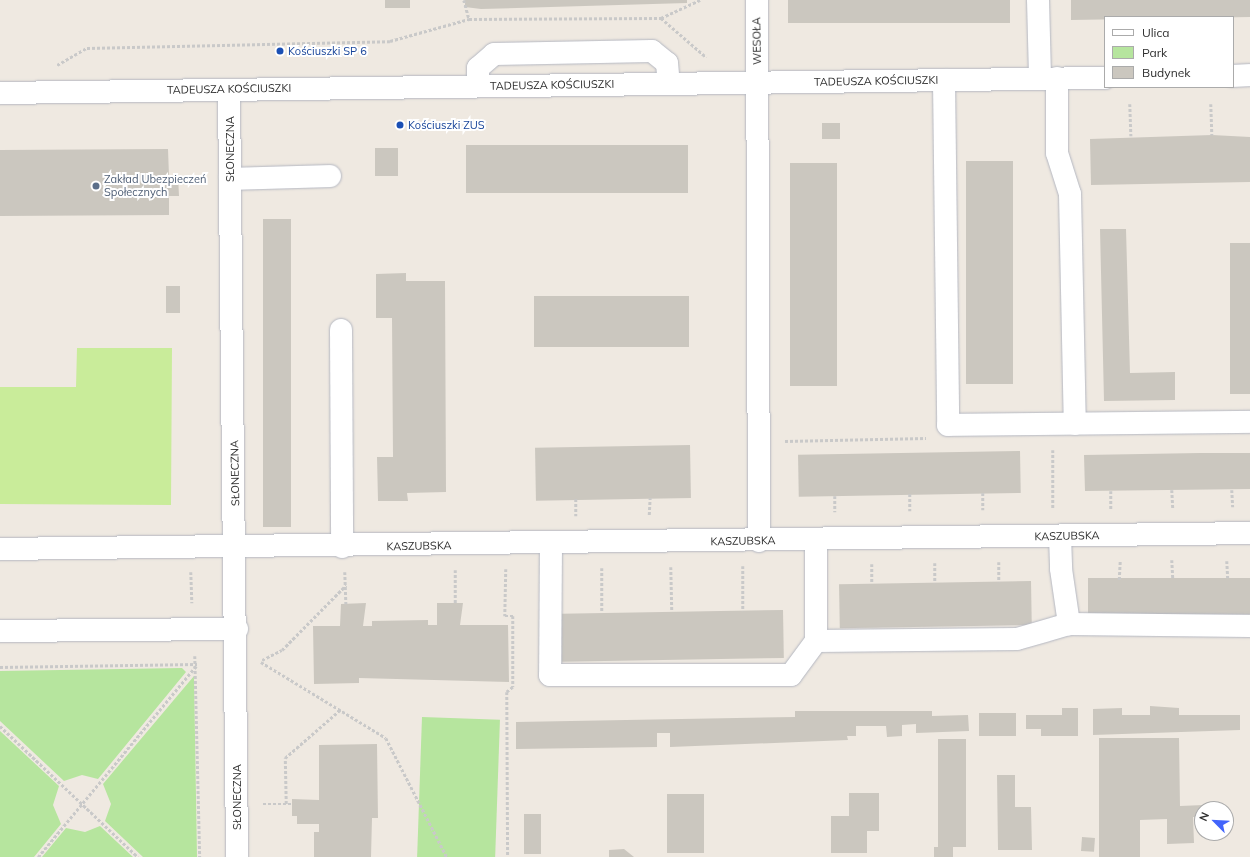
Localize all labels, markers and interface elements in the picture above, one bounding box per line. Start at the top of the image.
legend [1104,16,1234,88]
street label: WESOŁA [750,17,764,65]
text: Ulica [1142,25,1170,40]
place label: Kościuszki SP 6 [288,44,367,58]
text: Park [1142,45,1167,60]
marker: Kościuszki SP 6 [275,46,285,56]
text: Budynek [1142,65,1190,80]
street label: TADEUSZA KOŚCIUSZKI [814,73,938,89]
street label: TADEUSZA KOŚCIUSZKI [490,77,614,93]
street label: TADEUSZA KOŚCIUSZKI [167,81,291,97]
street label: SŁONECZNA [223,116,237,182]
place label: Kościuszki ZUS [408,118,485,132]
marker: Kościuszki ZUS [395,120,405,130]
place label: Zakład Ubezpieczeń Społecznych [104,173,206,199]
marker: Zakład Ubezpieczeń Społecznych [91,181,101,191]
street label: SŁONECZNA [228,440,242,506]
street label: KASZUBSKA [1034,529,1100,543]
street label: KASZUBSKA [710,534,776,548]
street label: KASZUBSKA [386,539,452,553]
street label: SŁONECZNA [230,764,244,830]
north arrow [1194,801,1234,841]
text: N [1196,810,1212,823]

